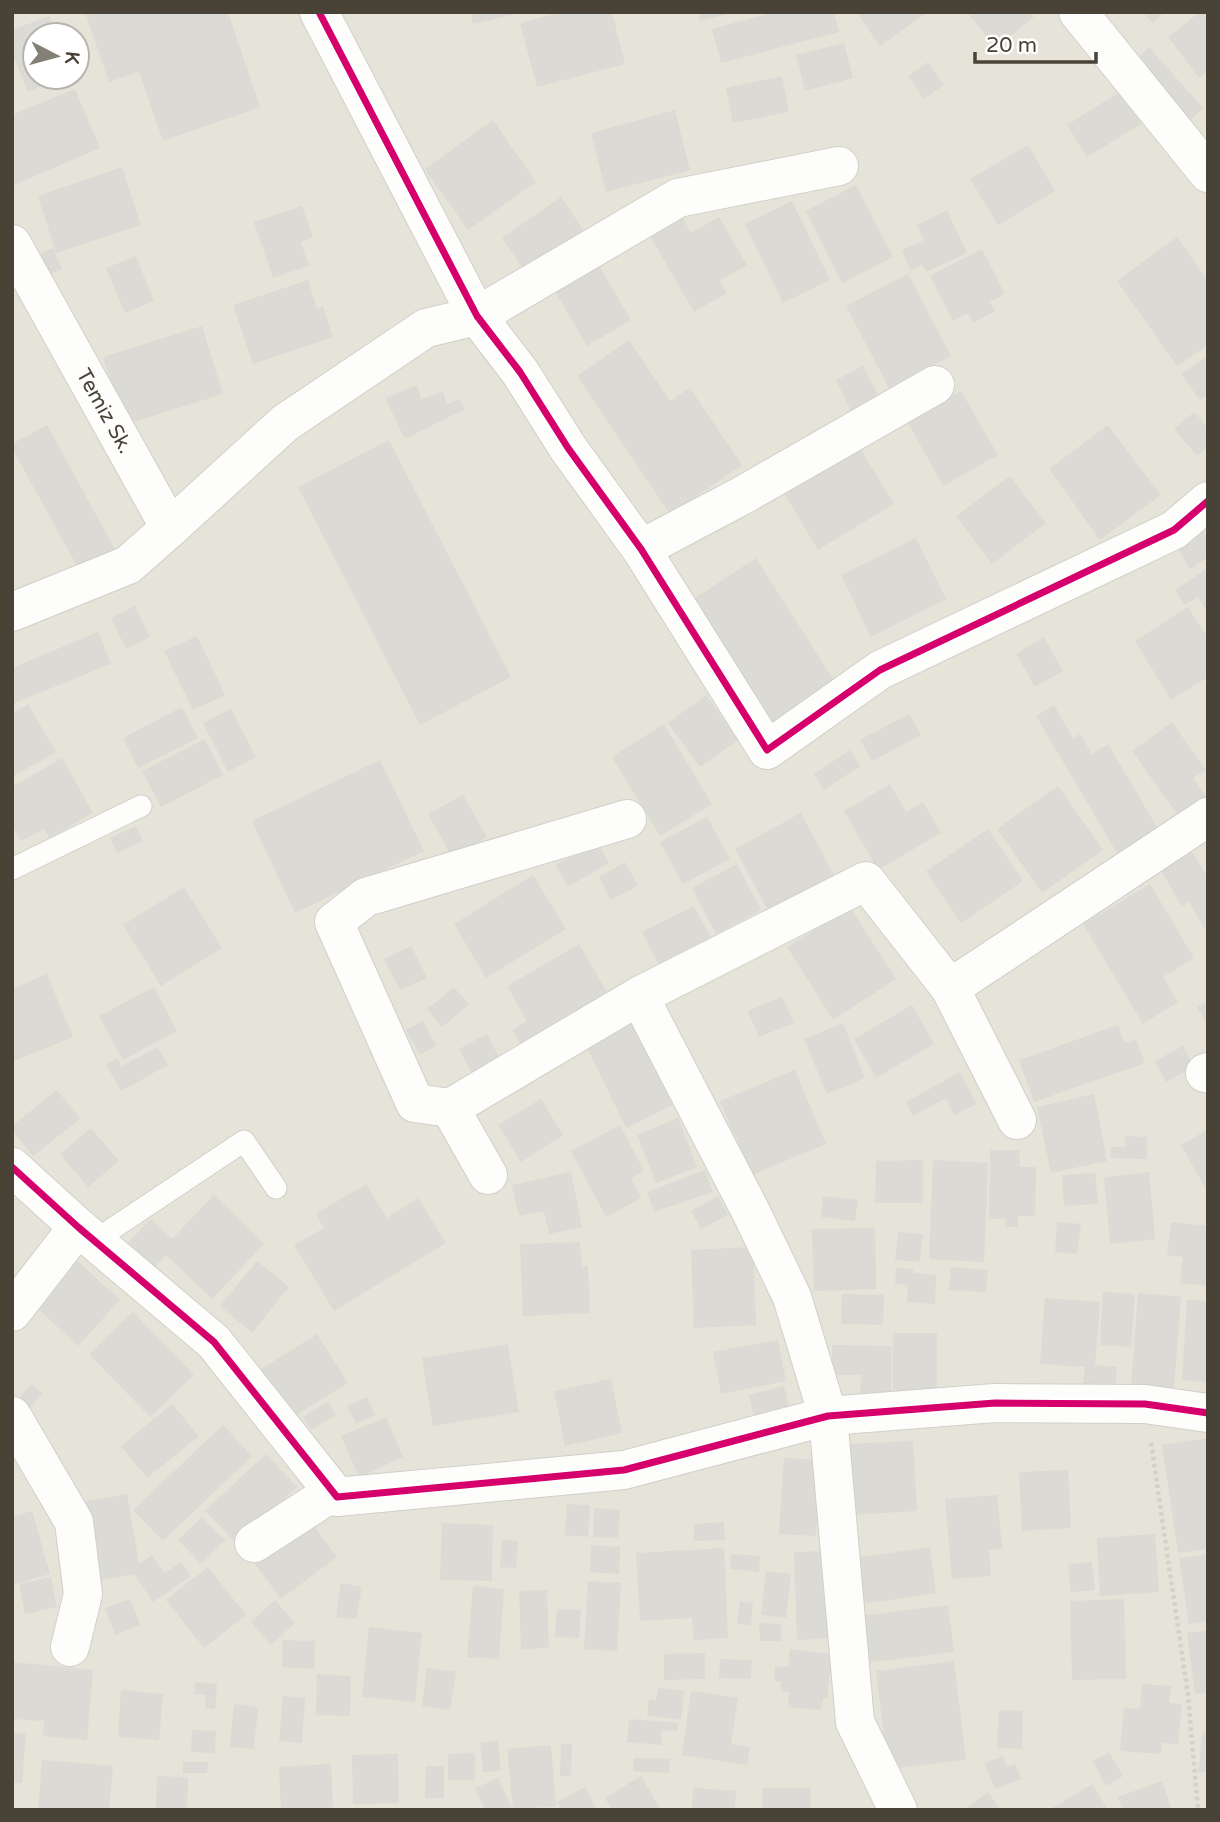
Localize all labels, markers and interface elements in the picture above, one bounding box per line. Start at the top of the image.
north arrow [21,21,91,91]
scale bar [975,21,1096,65]
text: 20 m [986,33,1037,58]
text: K [60,50,84,65]
street label: Temiz Sk. [71,364,138,458]

